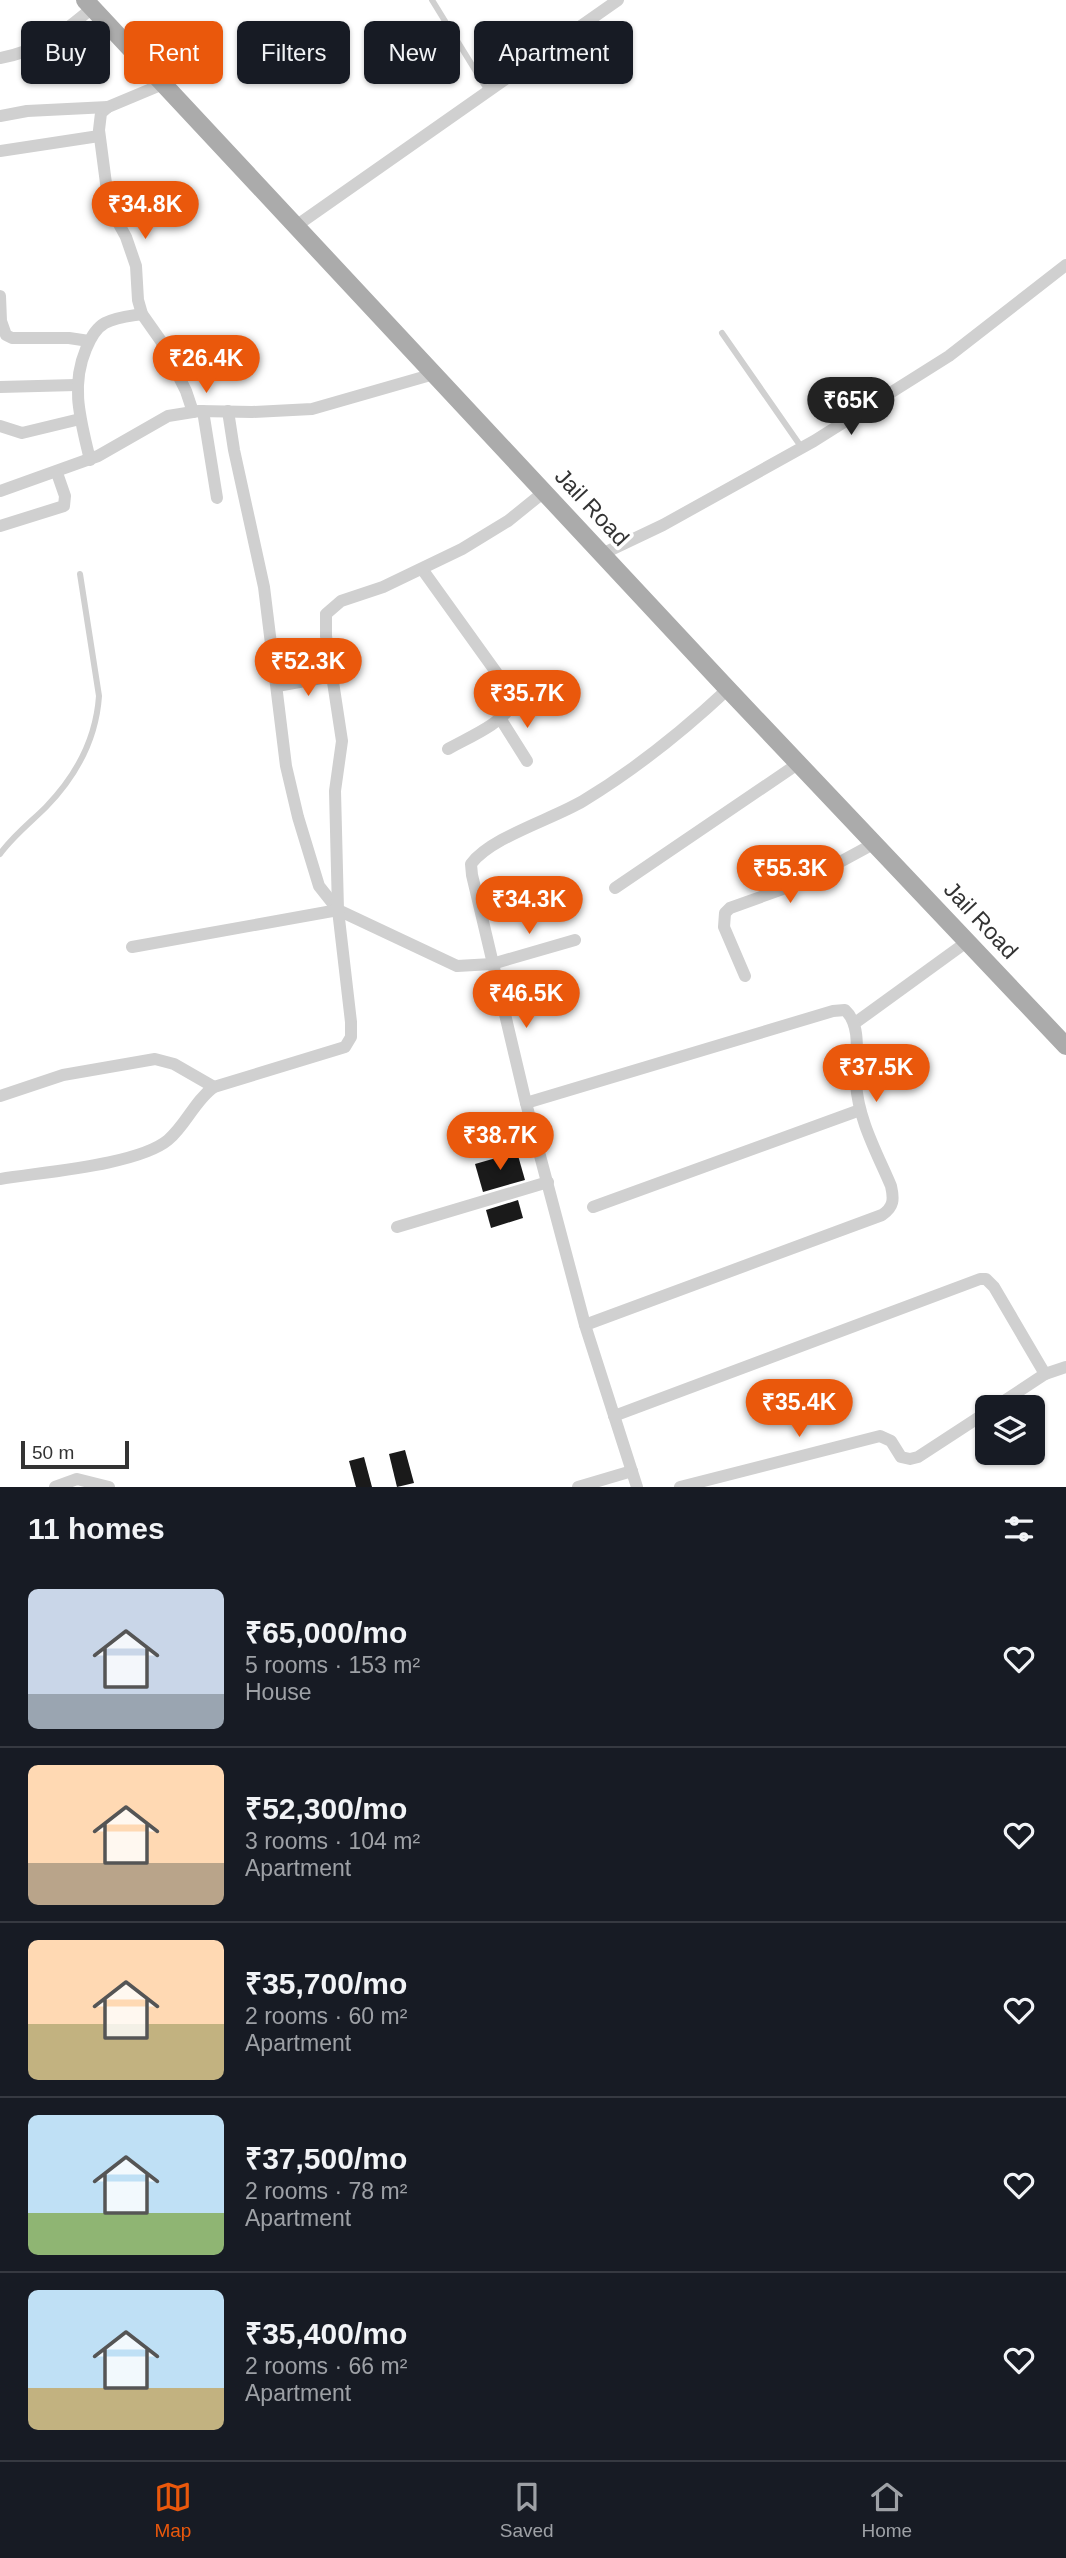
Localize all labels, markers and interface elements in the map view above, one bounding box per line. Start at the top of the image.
chip: Buy [21,21,110,84]
chip: Rent [124,21,223,84]
chip: Filters [237,21,350,84]
chip: New [364,21,460,84]
chip: Apartment [474,21,633,84]
pin: ₹34.8K [88,182,202,241]
text: ₹34.8K [108,191,182,217]
pin: ₹26.4K [149,336,263,395]
text: ₹26.4K [169,345,243,371]
pin: ₹65K [810,378,892,437]
text: ₹65K [823,387,879,413]
street label: Jail Road [550,463,634,551]
pin: ₹52.3K [251,638,365,698]
text: ₹52.3K [271,648,345,674]
pin: ₹35.7K [470,670,584,730]
text: ₹35.7K [490,680,564,706]
pin: ₹55.3K [733,846,847,905]
text: ₹55.3K [753,855,827,881]
pin: ₹34.3K [472,876,586,936]
street label: Jail Road [939,876,1023,964]
text: ₹34.3K [492,886,566,912]
pin: ₹46.5K [469,970,583,1030]
text: ₹46.5K [489,980,563,1006]
pin: ₹37.5K [819,1044,933,1104]
text: ₹37.5K [839,1054,913,1080]
pin: ₹38.7K [443,1112,557,1172]
text: ₹38.7K [463,1122,537,1148]
pin: ₹35.4K [742,1380,856,1439]
text: ₹35.4K [762,1389,836,1415]
map controls [975,1395,1045,1465]
button: layers [975,1395,1045,1465]
scale bar [21,1438,130,1470]
text: 50 m [32,1442,74,1463]
icon: filters [1000,1510,1038,1548]
text: 11 homes [28,1512,165,1545]
text: ₹65,000/mo [245,1616,407,1649]
icon: home [84,1617,168,1701]
icon: heart [1000,1640,1038,1678]
text: 5 rooms · 153 m² [245,1652,420,1678]
text: House [245,1679,311,1705]
text: ₹52,300/mo [245,1792,407,1825]
icon: home [84,1793,168,1877]
icon: heart [1000,1816,1038,1854]
text: 3 rooms · 104 m² [245,1828,420,1854]
text: Apartment [245,1855,351,1881]
text: ₹35,700/mo [245,1967,407,2000]
icon: home [84,1968,168,2052]
icon: heart [1000,1991,1038,2029]
text: 2 rooms · 60 m² [245,2003,407,2029]
text: Apartment [245,2030,351,2056]
text: ₹37,500/mo [245,2142,407,2175]
icon: home [84,2143,168,2227]
icon: heart [1000,2166,1038,2204]
text: 2 rooms · 78 m² [245,2178,407,2204]
text: Apartment [245,2205,351,2231]
text: ₹35,400/mo [245,2317,407,2350]
icon: home [84,2318,168,2402]
icon: heart [1000,2341,1038,2379]
text: 2 rooms · 66 m² [245,2353,407,2379]
text: Apartment [245,2380,351,2406]
tab: Map [154,2478,192,2542]
tab: Saved [500,2478,554,2542]
tab: Home [861,2478,912,2542]

